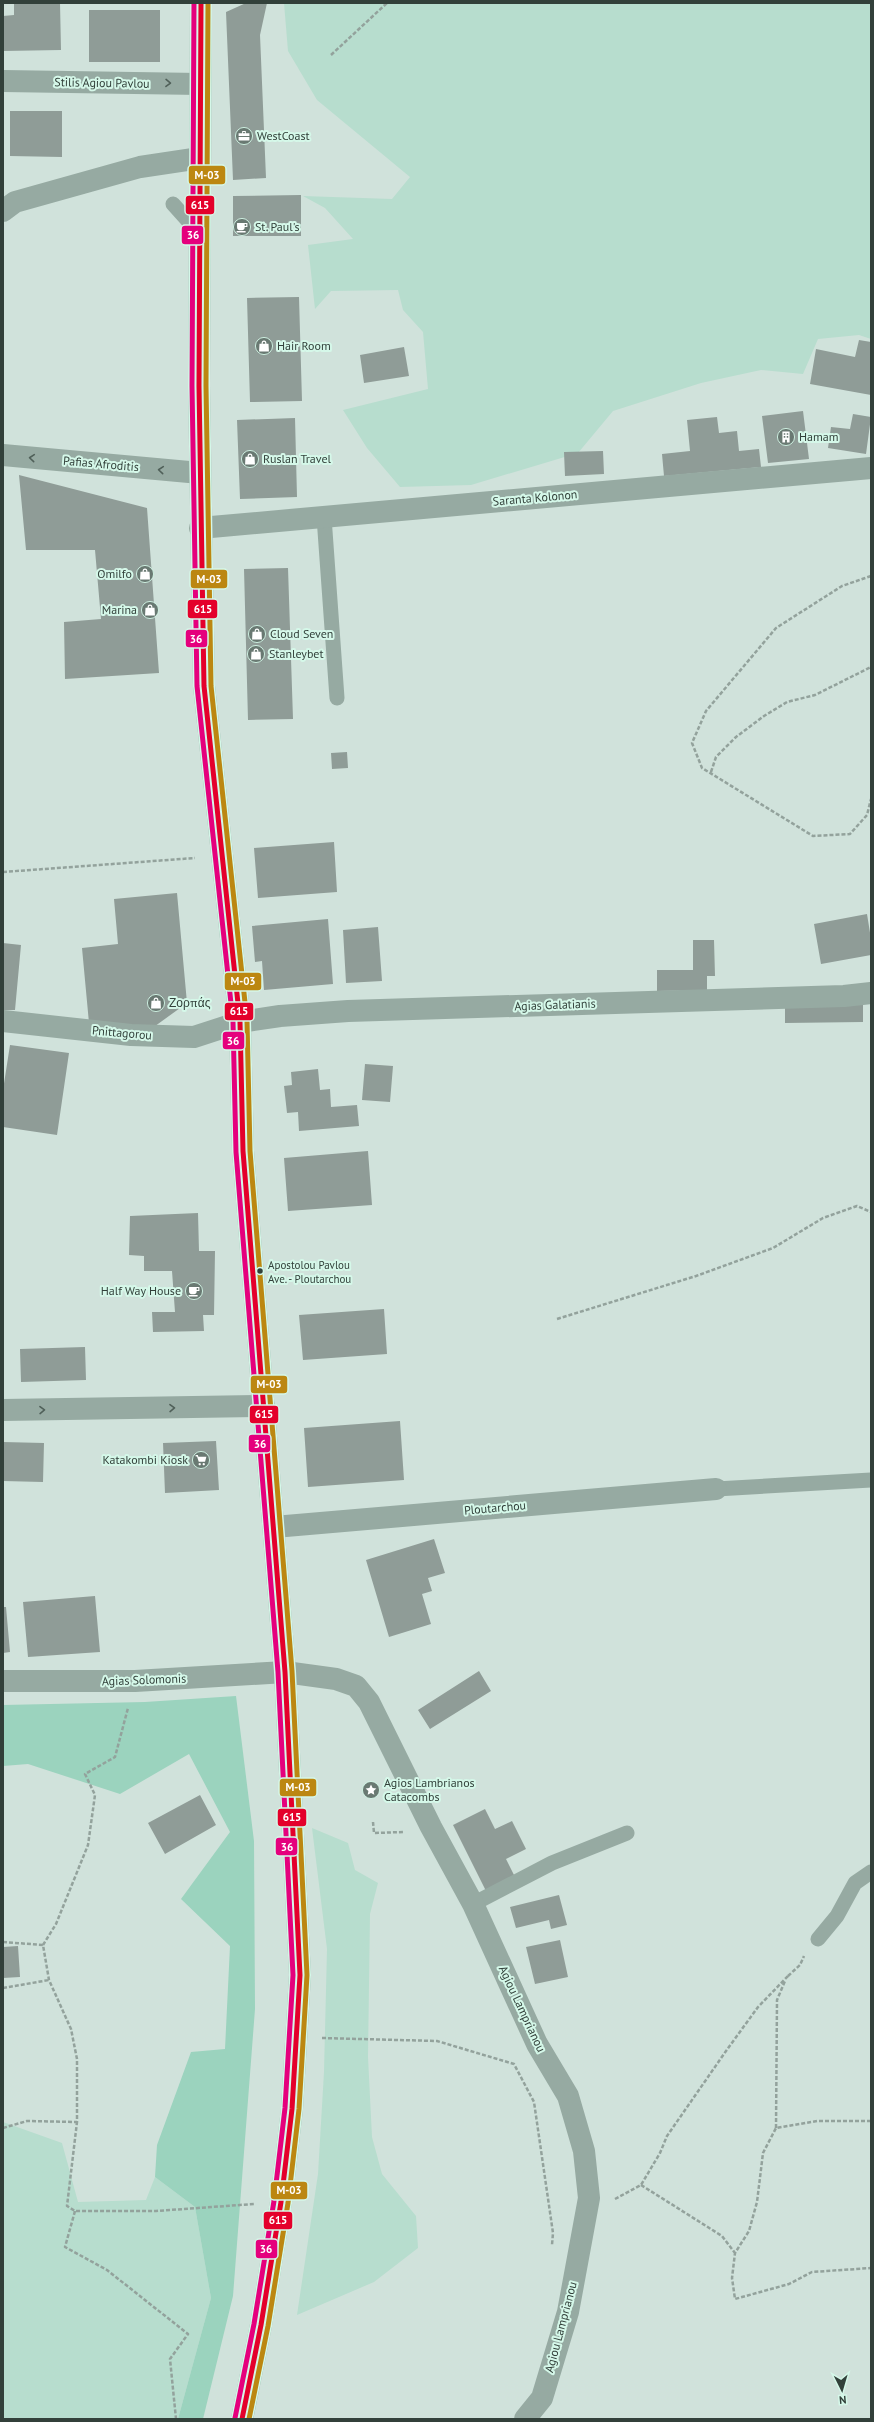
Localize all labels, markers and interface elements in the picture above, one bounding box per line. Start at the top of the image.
street label: Stilis Agiou Pavlou [54,74,150,91]
one-way arrow [165,79,171,88]
office icon: WestCoast [234,126,254,146]
place label: WestCoast [257,128,310,143]
line badge: M-03 [188,165,226,185]
text: M-03 [194,168,220,182]
line badge: 615 [185,195,215,215]
text: 615 [191,198,209,212]
cafe icon: St. Paul's [232,217,252,237]
place label: St. Paul's [255,219,300,234]
line badge: 36 [181,225,204,245]
text: 36 [187,228,199,242]
shop icon: Hair Room [254,336,274,356]
place label: Hair Room [277,338,331,353]
building icon: Hamam [776,427,796,447]
place label: Hamam [799,429,838,444]
shop icon: Ruslan Travel [240,449,260,469]
place label: Ruslan Travel [263,451,332,466]
street label: Pafias Afroditis [63,453,140,474]
one-way arrow [29,454,35,463]
one-way arrow [158,466,164,475]
street label: Saranta Kolonon [492,486,578,509]
shop icon: Omilfo [135,564,155,584]
place label: Omilfo [97,566,132,581]
line badge: M-03 [190,569,228,589]
text: M-03 [196,572,222,586]
line badge: 615 [187,599,218,619]
shop icon: Marina [140,600,160,620]
place label: Marina [102,602,137,617]
text: 615 [194,602,212,616]
shop icon: Cloud Seven [247,624,267,644]
place label: Cloud Seven [270,626,333,641]
line badge: 36 [185,629,208,648]
text: 36 [190,632,202,646]
shop icon: Stanleybet [246,644,266,664]
place label: Stanleybet [269,646,324,661]
line badge: M-03 [224,972,262,991]
text: M-03 [230,974,256,988]
shop icon: Ζορπάς [146,993,166,1013]
place label: Ζορπάς [169,995,211,1010]
street label: Agias Galatianis [514,996,596,1013]
line badge: 615 [224,1002,254,1021]
text: 615 [230,1004,248,1018]
street label: Pnittagorou [91,1022,153,1043]
line badge: 36 [222,1031,245,1050]
text: 36 [227,1034,239,1048]
place label: Apostolou Pavlou Ave. - Ploutarchou [268,1258,351,1286]
marker: Apostolou Pavlou Ave. - Ploutarchou [255,1266,265,1276]
cafe icon: Half Way House [184,1281,204,1301]
place label: Half Way House [101,1283,181,1298]
line badge: M-03 [250,1375,288,1394]
text: M-03 [256,1377,282,1391]
one-way arrow [169,1403,175,1412]
line badge: 615 [249,1405,279,1424]
one-way arrow [39,1406,45,1414]
text: 615 [255,1407,273,1421]
line badge: 36 [248,1434,271,1453]
text: 36 [254,1437,266,1451]
supermarket icon: Katakombi Kiosk [191,1450,211,1470]
place label: Katakombi Kiosk [103,1452,188,1467]
street label: Ploutarchou [463,1497,527,1518]
street label: Agias Solomonis [102,1671,186,1688]
place label: Agios Lambrianos Catacombs [384,1775,475,1804]
line badge: M-03 [279,1778,317,1797]
text: M-03 [285,1780,311,1794]
place icon: Agios Lambrianos Catacombs [361,1780,381,1800]
line badge: 615 [277,1808,307,1827]
text: 615 [283,1810,301,1824]
line badge: 36 [275,1837,298,1856]
text: 36 [281,1840,293,1854]
street label: Agiou Lamprianou [496,1963,549,2054]
line badge: M-03 [270,2181,308,2200]
text: M-03 [276,2183,302,2197]
line badge: 615 [263,2211,293,2230]
text: 615 [269,2213,287,2227]
line badge: 36 [255,2239,278,2259]
text: 36 [260,2242,272,2256]
street label: Agiou Lamprianou [541,2280,580,2374]
north arrow [822,2370,862,2410]
text: N [839,2393,847,2407]

